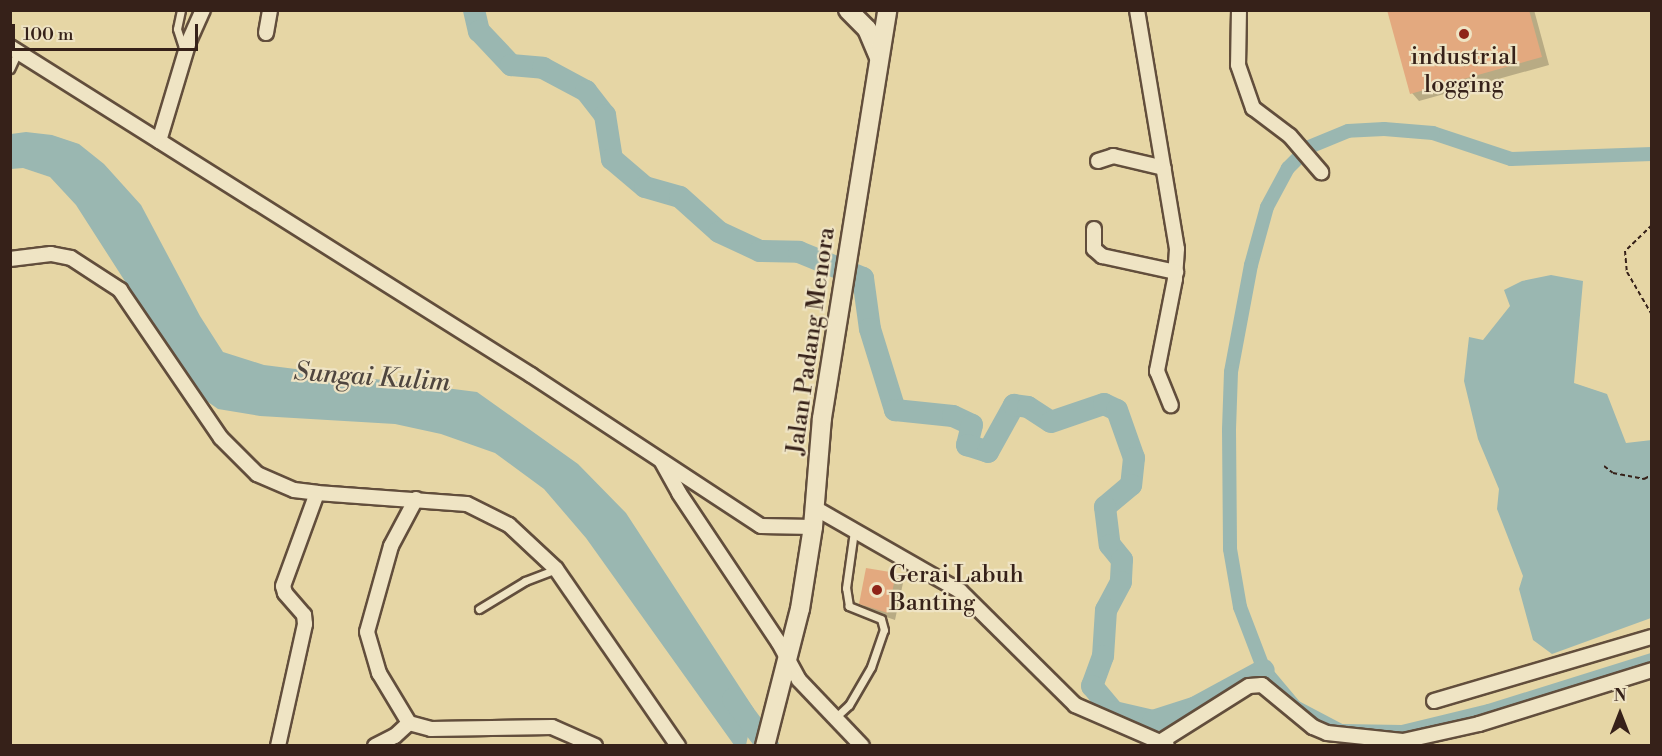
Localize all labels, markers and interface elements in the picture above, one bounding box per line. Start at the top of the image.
scale bar [15,12,201,50]
text: 100 m [23,23,74,46]
marker: industrial logging [1457,27,1471,41]
place label: industrial logging [1411,44,1517,100]
street label: Jalan Padang Menora [782,226,842,456]
water label: Sungai Kulim [293,357,451,399]
place label: Gerai Labuh Banting [889,562,1024,618]
marker: Gerai Labuh Banting [870,583,884,597]
north arrow [1590,684,1650,744]
text: N [1614,686,1626,706]

